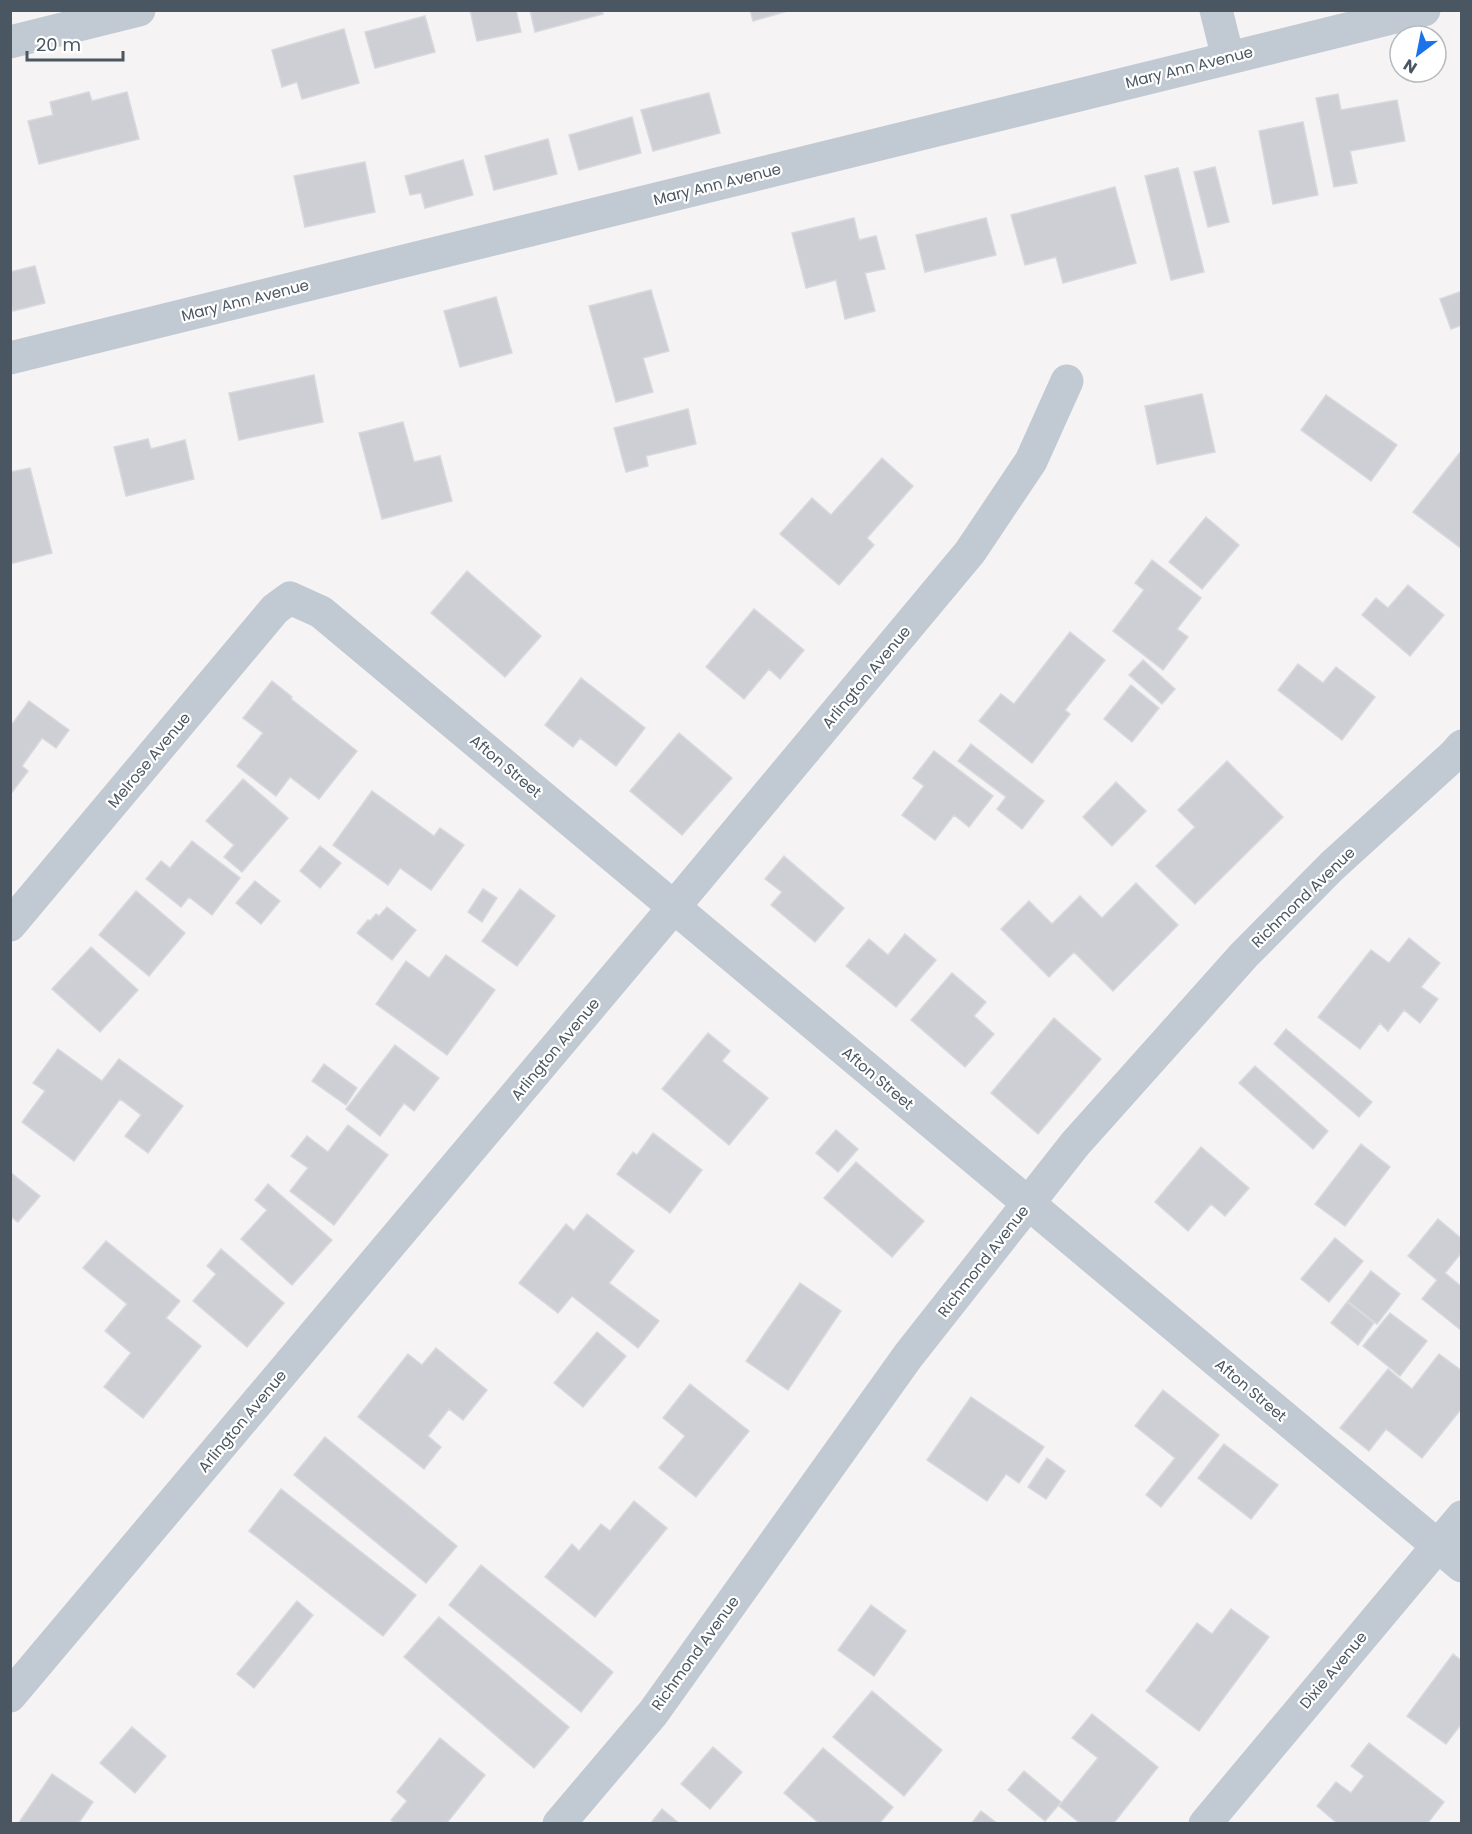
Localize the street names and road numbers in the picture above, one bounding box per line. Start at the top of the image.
street label: Mary Ann Avenue [1123,41,1255,93]
street label: Mary Ann Avenue [651,158,783,210]
street label: Mary Ann Avenue [179,274,311,326]
street label: Arlington Avenue [817,621,915,733]
street label: Melrose Avenue [103,708,195,812]
street label: Afton Street [466,730,546,802]
street label: Richmond Avenue [1247,842,1359,952]
street label: Arlington Avenue [506,993,604,1105]
street label: Afton Street [838,1042,918,1114]
street label: Richmond Avenue [933,1201,1033,1321]
street label: Afton Street [1211,1354,1291,1426]
street label: Arlington Avenue [193,1365,291,1477]
street label: Richmond Avenue [646,1592,744,1714]
street label: Dixie Avenue [1294,1627,1372,1713]

